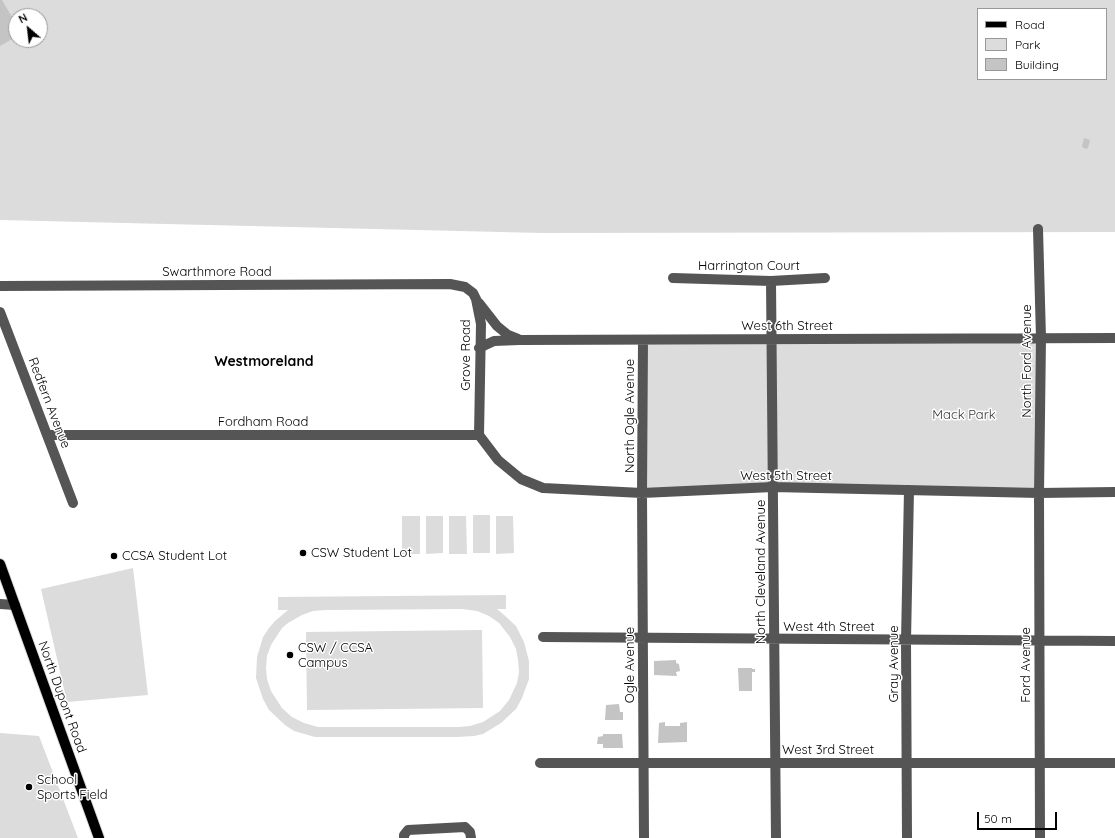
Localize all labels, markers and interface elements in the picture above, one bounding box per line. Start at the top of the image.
north arrow [8,8,48,48]
legend [977,8,1107,80]
text: N [16,10,30,26]
text: Road [1015,17,1045,32]
text: Park [1015,37,1040,52]
text: Building [1015,57,1059,72]
street label: Harrington Court [698,258,800,274]
street label: Swarthmore Road [162,264,272,280]
street label: North Ford Avenue [1019,304,1035,418]
street label: West 6th Street [741,318,833,334]
street label: Grove Road [458,319,474,391]
district label: Westmoreland [214,354,314,370]
street label: Redfern Avenue [25,355,73,451]
street label: North Ogle Avenue [622,359,638,473]
park label: Mack Park [932,407,996,423]
street label: Fordham Road [218,414,308,430]
street label: West 5th Street [740,468,832,484]
street label: North Cleveland Avenue [753,500,769,644]
place label: CSW Student Lot [311,545,412,561]
place label: CCSA Student Lot [122,548,227,564]
marker: CSW Student Lot [298,548,308,558]
marker: CCSA Student Lot [109,551,119,561]
street label: West 4th Street [783,619,875,635]
street label: Gray Avenue [886,625,902,703]
street label: Ogle Avenue [622,627,638,703]
street label: Ford Avenue [1018,627,1034,703]
street label: North Dupont Road [35,639,89,755]
place label: CSW / CCSA Campus [298,640,373,671]
marker: CSW / CCSA Campus [285,650,295,660]
street label: West 3rd Street [782,742,874,758]
place label: School Sports Field [37,772,108,803]
marker: School Sports Field [24,782,34,792]
scale bar [979,804,1059,830]
text: 50 m [984,811,1012,826]

